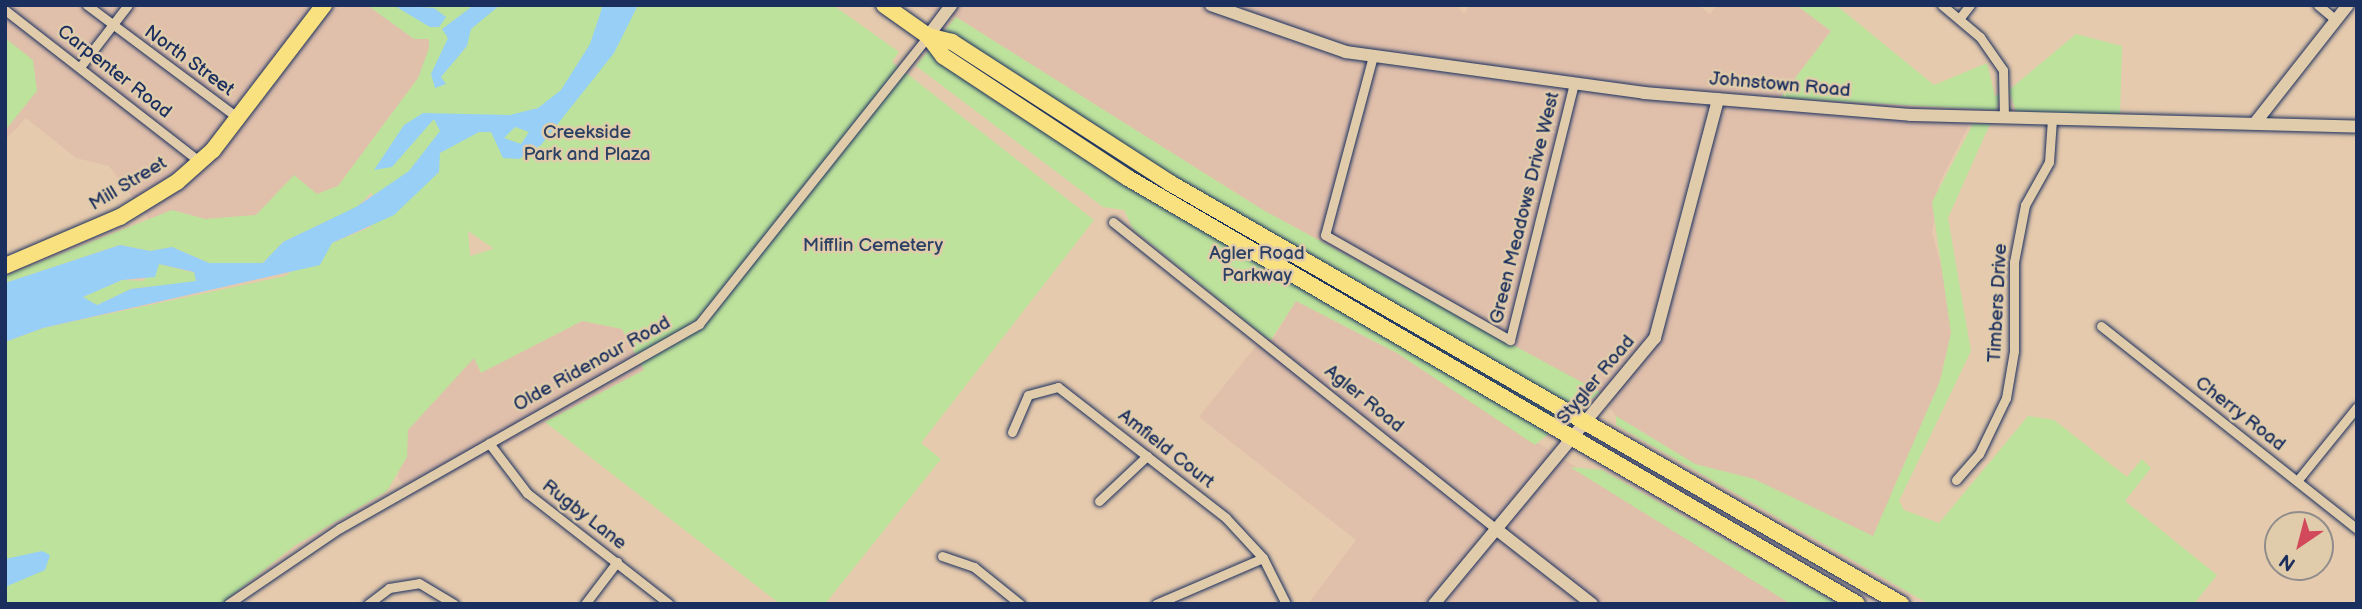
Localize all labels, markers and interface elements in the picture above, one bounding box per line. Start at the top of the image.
street label: Carpenter Road [52,20,176,124]
street label: North Street [140,21,238,101]
street label: Johnstown Road [1709,67,1851,103]
street label: Green Meadows Drive West [1485,89,1565,327]
park label: Creekside Park and Plaza [523,122,651,166]
street label: Mill Street [85,152,171,216]
park label: Mifflin Cemetery [803,235,943,257]
park label: Agler Road Parkway [1209,243,1305,287]
street label: Timbers Drive [1984,243,2012,363]
street label: Olde Ridenour Road [510,311,674,417]
street label: Stygler Road [1552,331,1640,429]
street label: Agler Road [1320,360,1408,438]
street label: Cherry Road [2190,371,2290,457]
street label: Amfield Court [1113,404,1219,494]
street label: Rugby Lane [537,475,631,555]
north arrow [2264,511,2334,581]
text: N [2275,548,2300,575]

